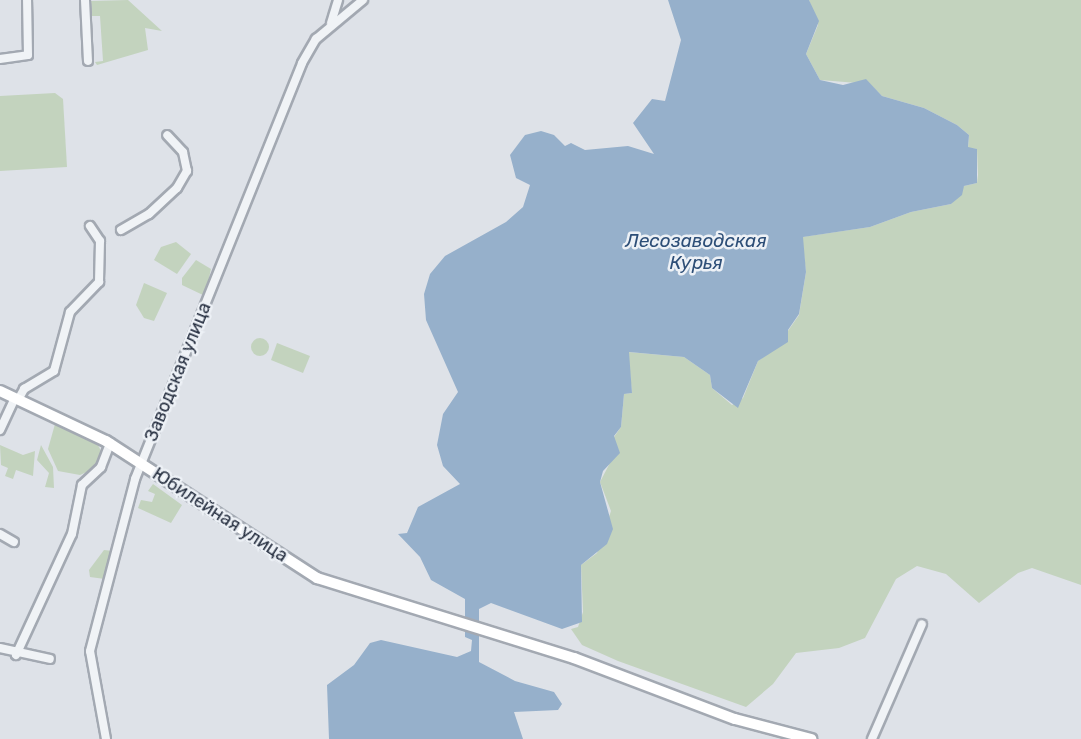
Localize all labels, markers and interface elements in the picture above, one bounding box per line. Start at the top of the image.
water label: Лесозаводская Курья [626,230,766,274]
street label: Заводская улица [140,299,216,445]
street label: Юбилейная улица [148,463,292,567]

